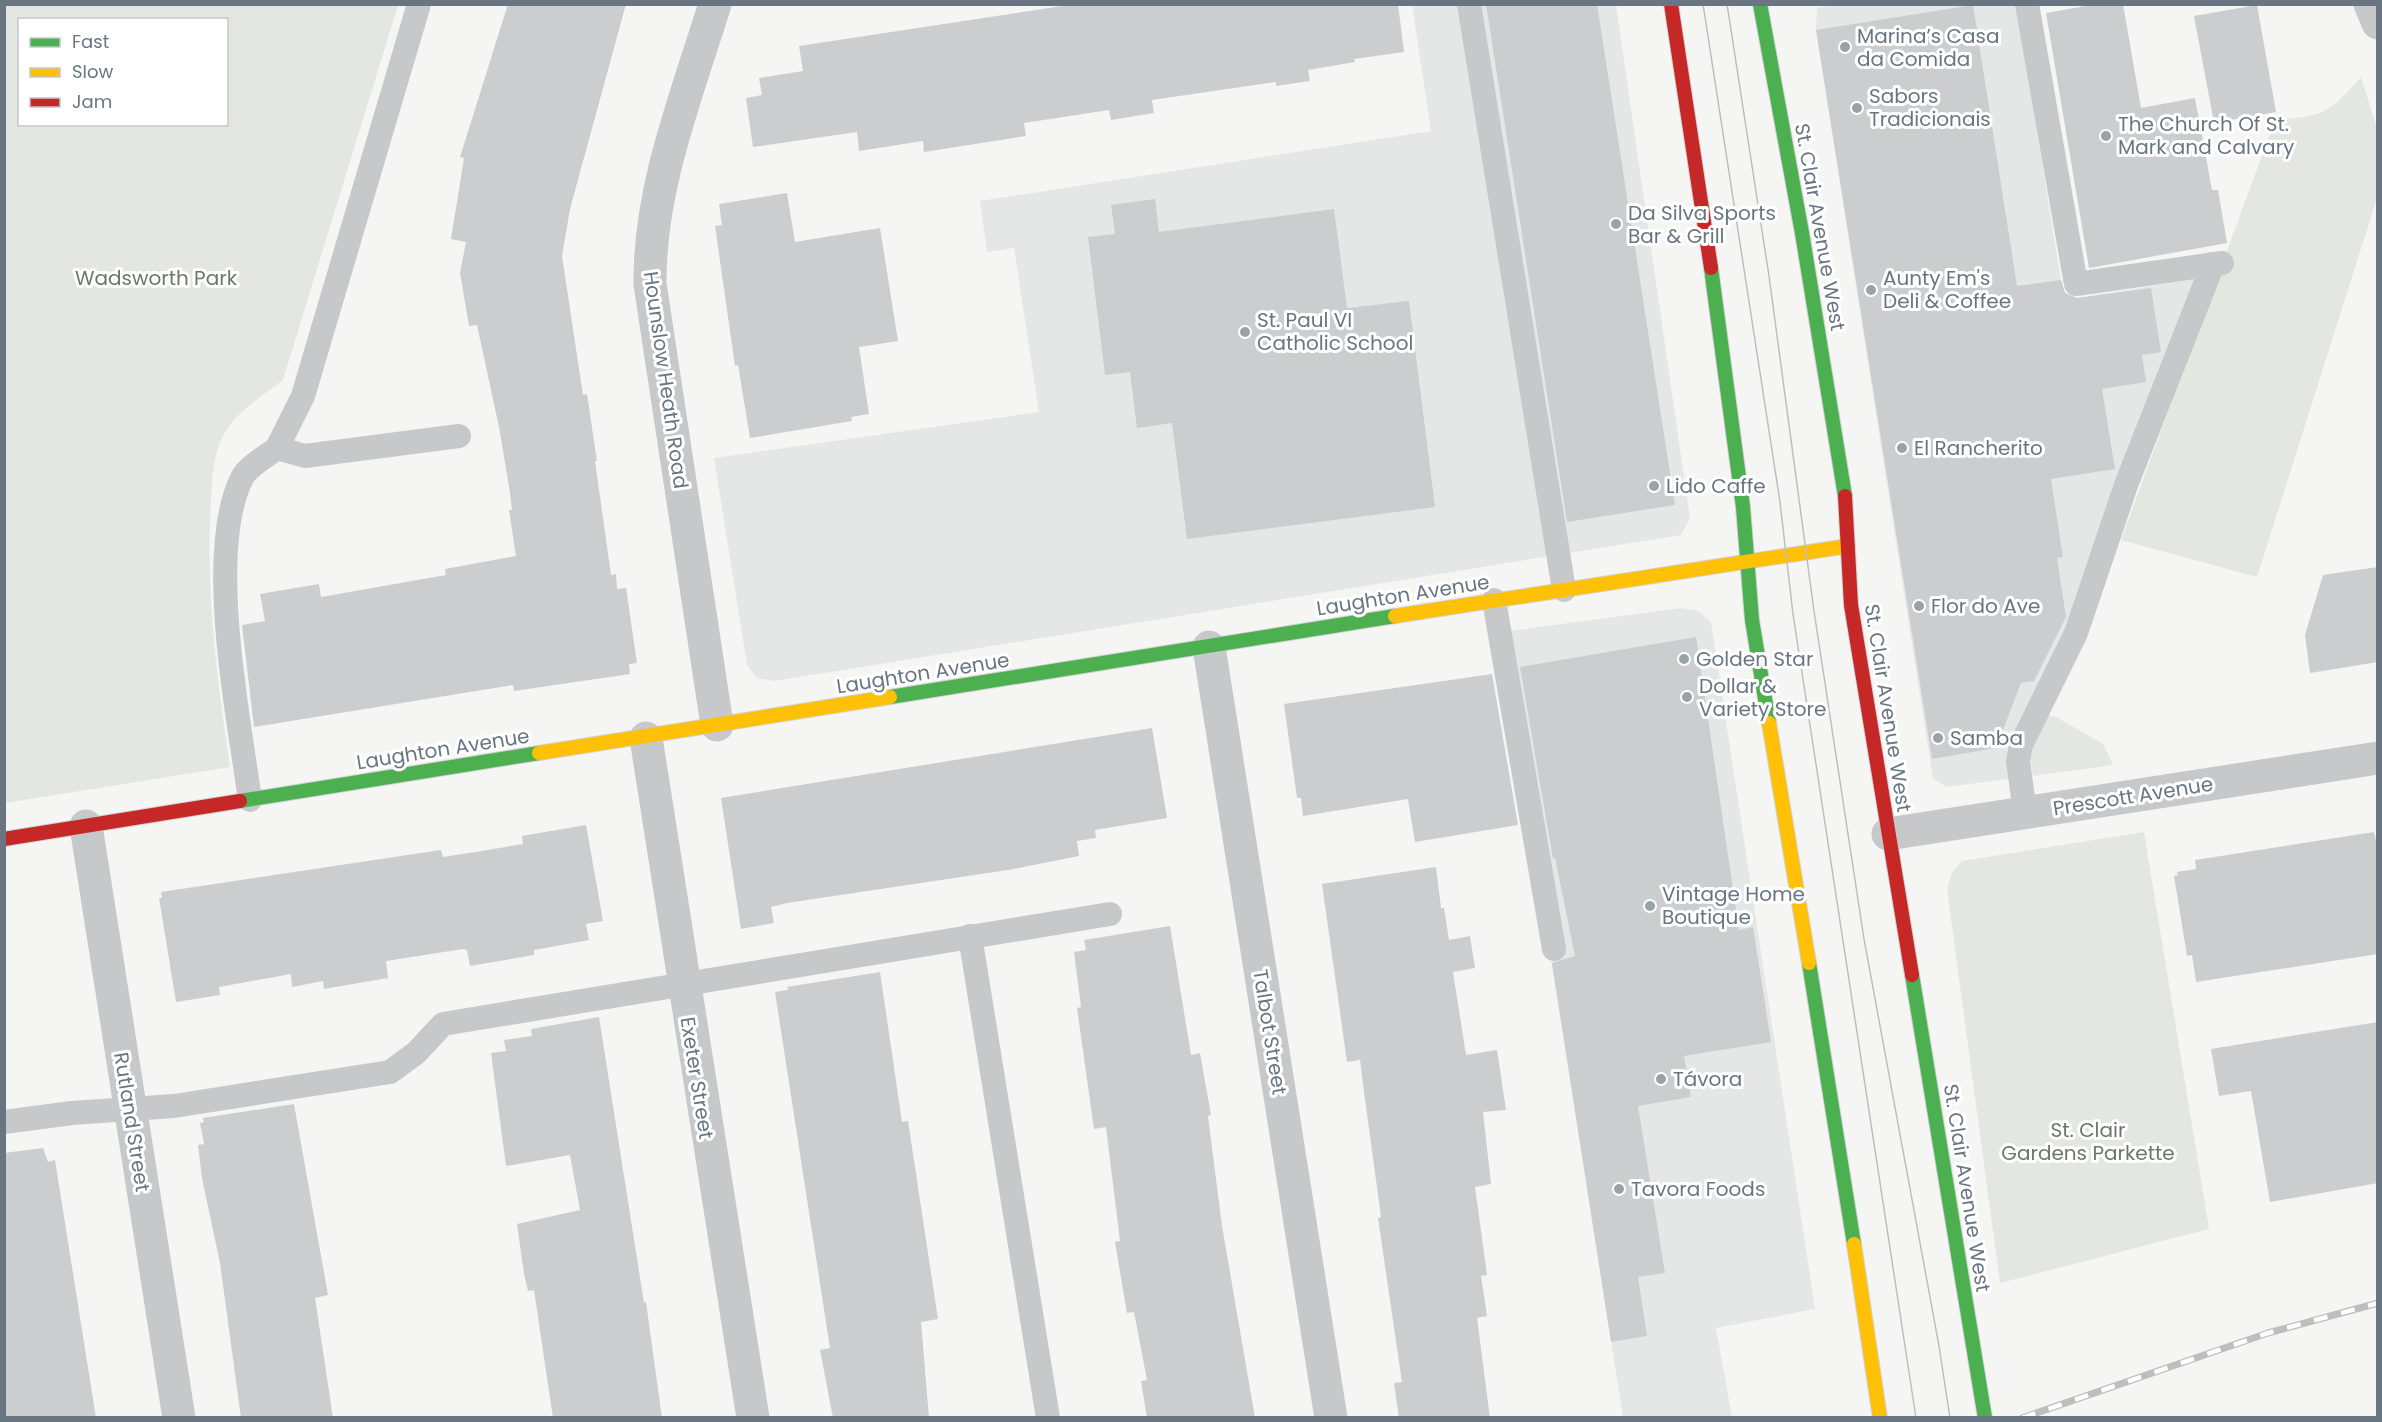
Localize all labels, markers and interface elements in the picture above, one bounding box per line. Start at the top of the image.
legend [18,18,228,126]
place label: Marina’s Casa da Comida [1857,22,2000,73]
text: Fast [72,29,109,54]
marker: Marina’s Casa da Comida [1838,40,1852,54]
text: Slow [72,59,114,84]
place label: Sabors Tradicionais [1869,82,1991,133]
text: Jam [72,89,112,114]
marker: Sabors Tradicionais [1850,101,1864,115]
place label: The Church Of St. Mark and Calvary [2118,110,2294,161]
street label: St. Clair Avenue West [1788,121,1852,333]
marker: The Church Of St. Mark and Calvary [2099,129,2113,143]
place label: Da Silva Sports Bar & Grill [1628,199,1776,250]
marker: Da Silva Sports Bar & Grill [1609,217,1623,231]
park label: Wadsworth Park [75,264,238,292]
place label: Aunty Em's Deli & Coffee [1883,264,2011,315]
street label: Hounslow Heath Road [637,269,695,491]
marker: Aunty Em's Deli & Coffee [1864,283,1878,297]
place label: St. Paul VI Catholic School [1257,306,1413,357]
marker: St. Paul VI Catholic School [1238,325,1252,339]
place label: El Rancherito [1914,434,2043,462]
marker: El Rancherito [1895,441,1909,455]
place label: Lido Caffe [1666,472,1766,500]
marker: Lido Caffe [1647,479,1661,493]
street label: Laughton Avenue [1315,568,1491,622]
place label: Flor do Ave [1931,592,2040,620]
marker: Flor do Ave [1912,599,1926,613]
street label: St. Clair Avenue West [1858,602,1918,814]
place label: Golden Star [1696,645,1813,673]
street label: Laughton Avenue [835,646,1011,700]
marker: Golden Star [1677,652,1691,666]
place label: Dollar & Variety Store [1699,672,1826,723]
marker: Dollar & Variety Store [1680,690,1694,704]
street label: Laughton Avenue [355,722,531,776]
place label: Samba [1950,724,2023,752]
marker: Samba [1931,731,1945,745]
street label: Prescott Avenue [2051,770,2215,822]
place label: Vintage Home Boutique [1662,880,1805,931]
marker: Vintage Home Boutique [1643,899,1657,913]
street label: Talbot Street [1246,967,1294,1097]
street label: Exeter Street [674,1015,720,1141]
street label: Rutland Street [107,1050,157,1194]
place label: Távora [1673,1065,1742,1093]
marker: Távora [1654,1072,1668,1086]
street label: St. Clair Avenue West [1937,1082,1997,1294]
park label: St. Clair Gardens Parkette [2001,1116,2175,1167]
place label: Tavora Foods [1631,1175,1765,1203]
marker: Tavora Foods [1612,1182,1626,1196]

